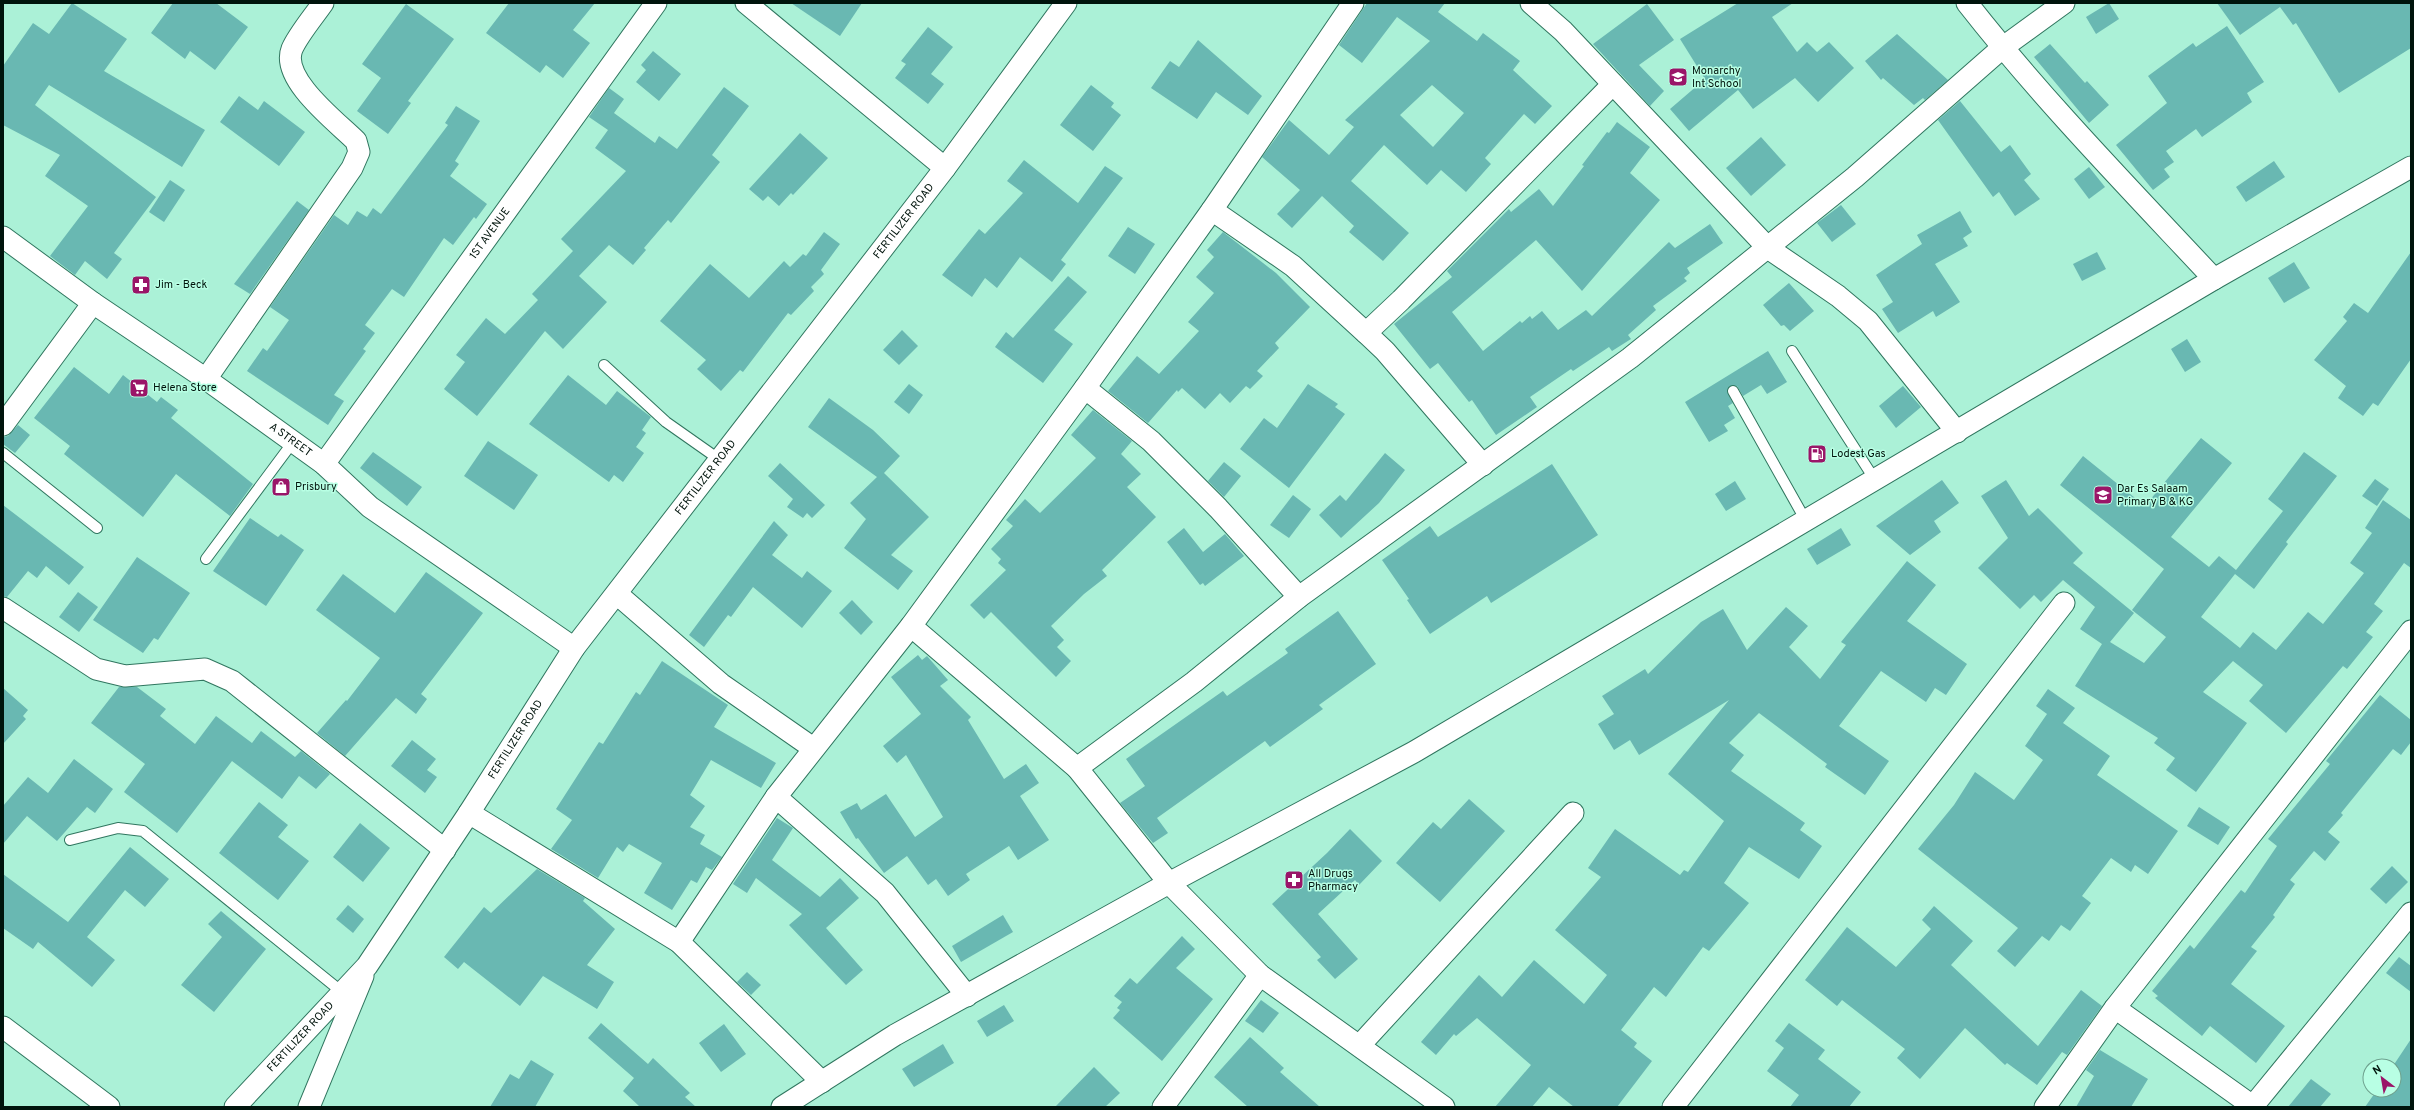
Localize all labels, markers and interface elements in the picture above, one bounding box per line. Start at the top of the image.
place label: Monarchy Int School [1692,64,1741,91]
school or university icon: Monarchy Int School [1667,66,1689,88]
street label: FERTILIZER ROAD [870,181,937,262]
street label: 1ST AVENUE [467,205,513,262]
pharmacy icon: Jim - Beck [130,274,152,296]
place label: Jim - Beck [155,278,208,292]
supermarket icon: Helena Store [128,377,150,399]
place label: Helena Store [153,381,217,395]
street label: A STREET [266,420,315,460]
street label: FERTILIZER ROAD [672,437,739,518]
fuel station icon: Lodest Gas [1806,443,1828,465]
place label: Lodest Gas [1831,447,1886,461]
shop icon: Prisbury [270,476,292,498]
place label: Prisbury [295,480,337,494]
place label: Dar Es Salaam Primary B & KG [2117,482,2193,509]
school or university icon: Dar Es Salaam Primary B & KG [2092,484,2114,506]
street label: FERTILIZER ROAD [485,697,546,782]
place label: All Drugs Pharmacy [1308,867,1358,894]
pharmacy icon: All Drugs Pharmacy [1283,869,1305,891]
street label: FERTILIZER ROAD [264,999,337,1075]
north arrow [2362,1058,2402,1098]
text: N [2370,1062,2384,1078]

